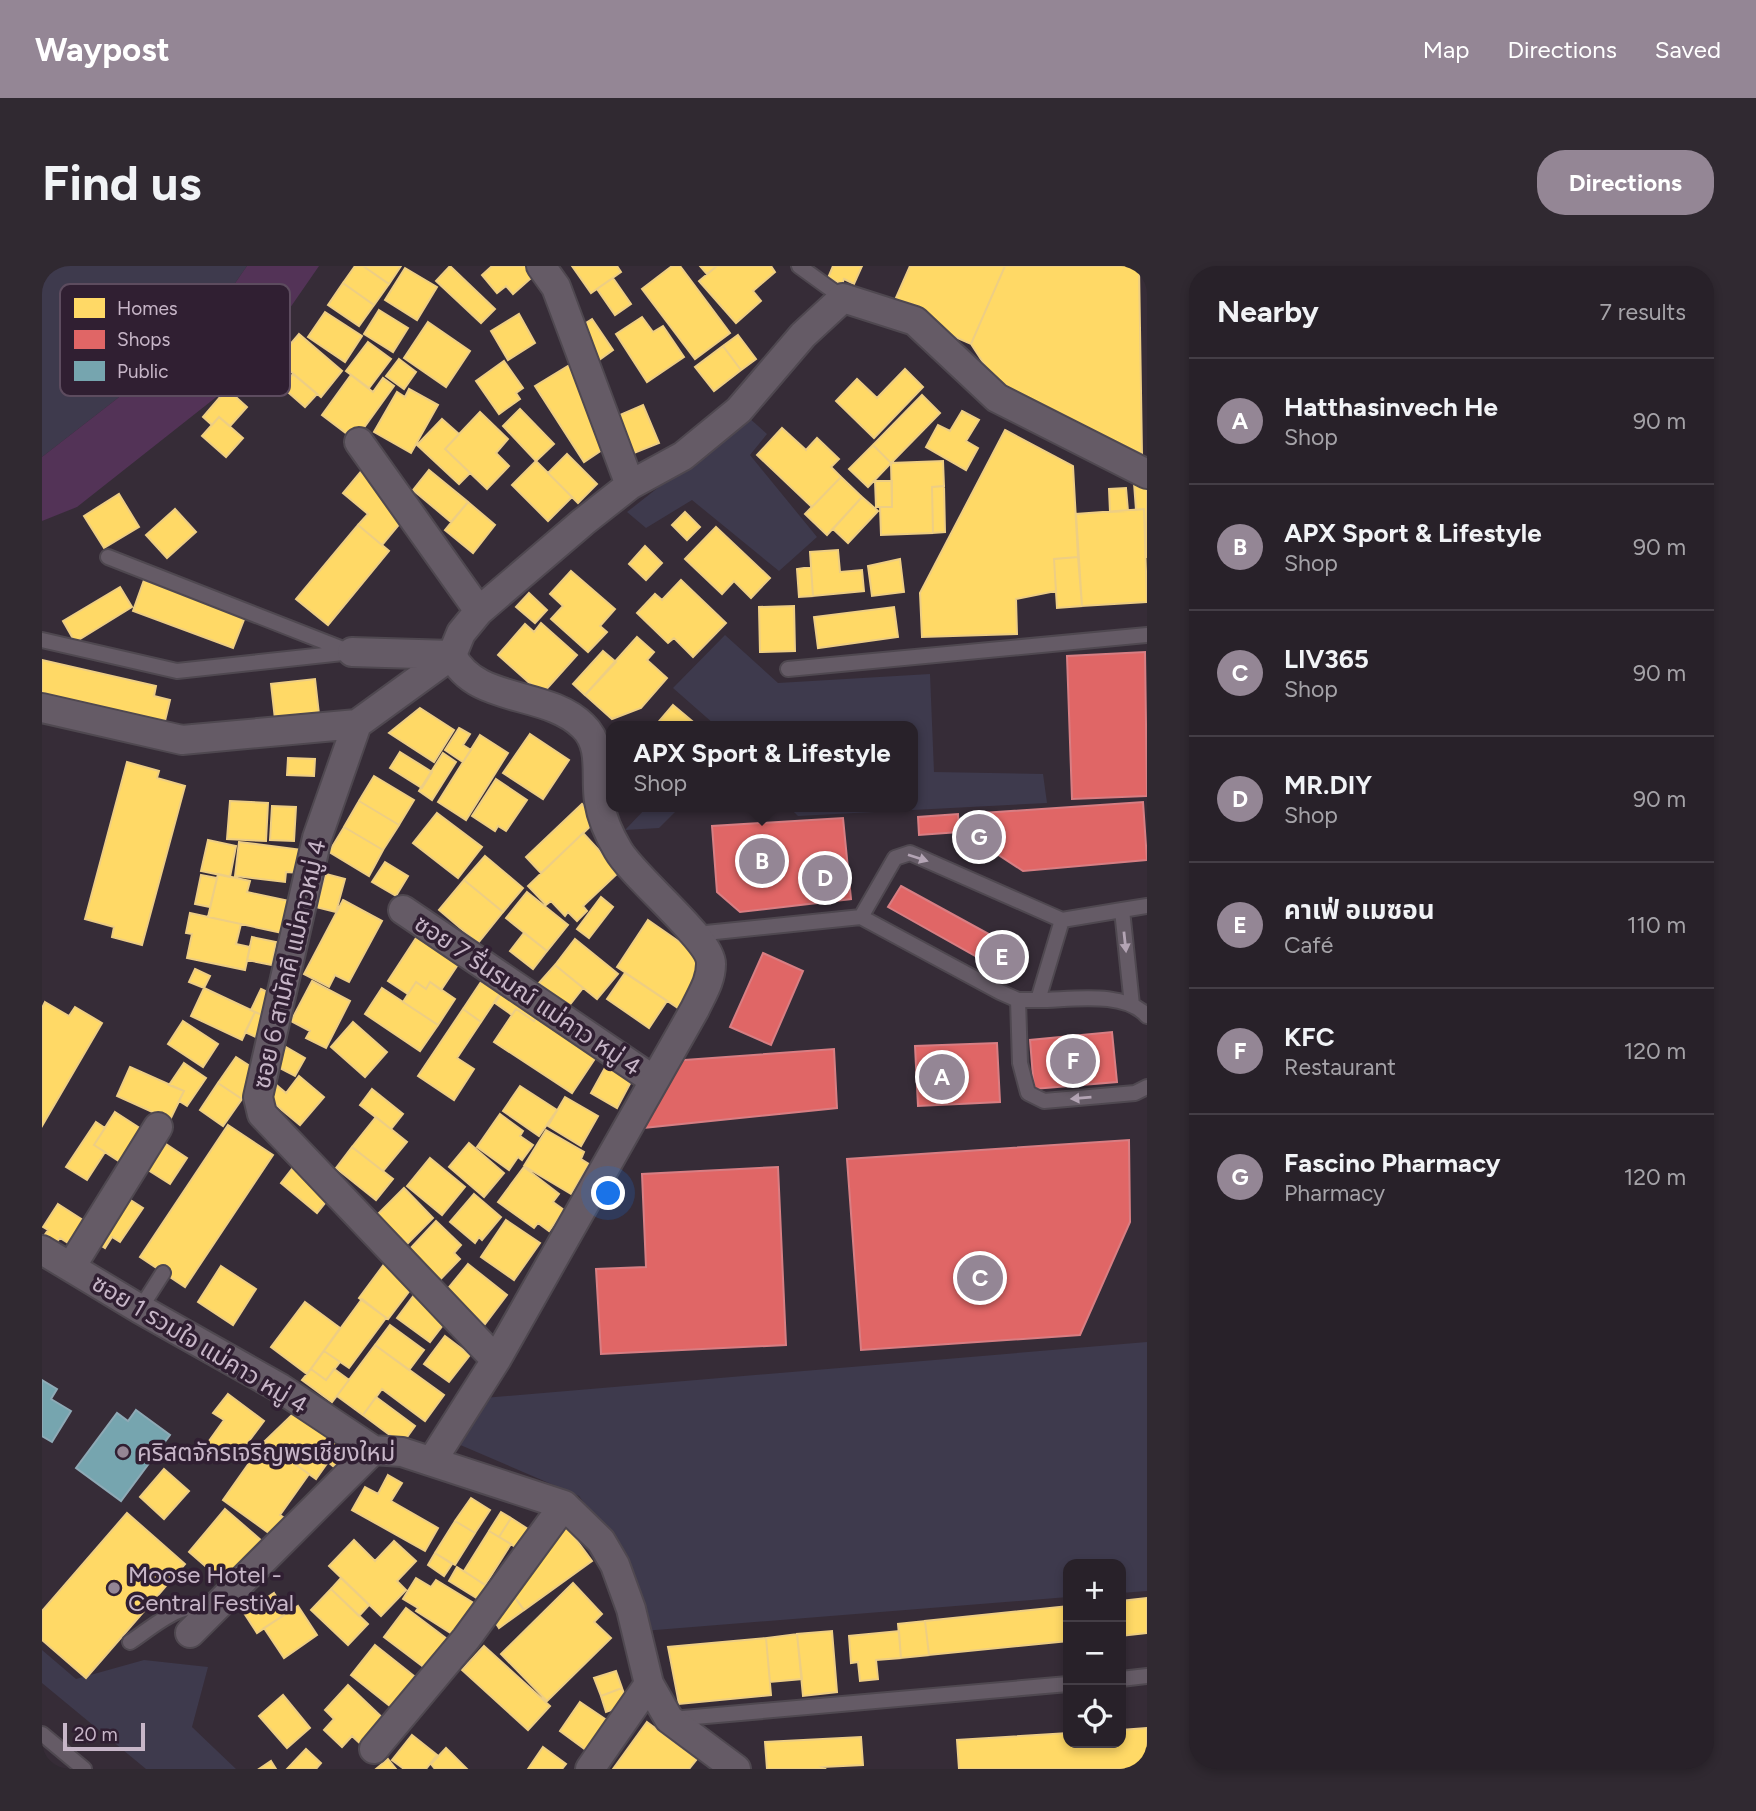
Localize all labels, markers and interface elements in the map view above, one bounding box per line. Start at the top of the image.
text: Waypost [35,30,170,69]
text: Map [1423,35,1469,64]
text: Directions [1507,35,1617,64]
text: Saved [1655,35,1721,64]
button: Directions [1537,150,1714,215]
text: Find us [42,153,201,212]
legend [60,284,290,396]
text: Nearby [1217,293,1319,330]
text: Homes [117,297,178,320]
text: 7 results [1600,298,1686,326]
text: Shops [117,328,171,351]
text: Public [117,360,169,383]
text: Hatthasinvech He [1284,391,1498,423]
text: A [1232,407,1248,435]
text: 90 m [1633,407,1686,435]
text: Shop [1284,423,1338,451]
text: APX Sport & Lifestyle [1284,517,1542,549]
text: B [1233,533,1247,561]
text: 90 m [1633,533,1686,561]
text: Shop [1284,549,1338,577]
text: LIV365 [1284,643,1369,675]
text: C [1232,659,1248,687]
text: 90 m [1633,659,1686,687]
text: Shop [1284,675,1338,703]
popup [606,721,918,812]
text: APX Sport & Lifestyle [633,737,891,769]
text: Shop [633,769,687,797]
text: MR.DIY [1284,769,1372,801]
text: D [1232,785,1248,813]
text: 90 m [1633,785,1686,813]
text: Shop [1284,801,1338,829]
pin: G [956,811,1002,863]
pin: B [739,835,785,887]
street label: ซอย 6 สามัคคี แม่คาวหมู่ 4 [246,837,333,1092]
pin: D [802,852,848,904]
one-way arrow [908,853,929,863]
text: คาเฟ่ อเมซอน [1284,894,1434,926]
street label: ซอย 7 รื่นรมณ์ แม่คาว หมู่ 4 [409,907,648,1083]
text: E [1233,911,1247,939]
text: 110 m [1627,911,1686,939]
pin: E [979,931,1025,983]
one-way arrow [1120,931,1131,953]
text: Café [1284,931,1333,959]
text: KFC [1284,1021,1335,1053]
pin: F [1050,1035,1096,1087]
text: F [1234,1037,1246,1065]
text: 120 m [1624,1037,1686,1065]
pin: A [919,1051,965,1103]
text: Restaurant [1284,1053,1396,1081]
one-way arrow [1069,1093,1091,1104]
text: Fascino Pharmacy [1284,1147,1501,1179]
text: G [1231,1163,1249,1191]
text: 120 m [1624,1163,1686,1191]
your location [591,1176,625,1210]
text: Pharmacy [1284,1179,1385,1207]
pin: C [957,1252,1003,1304]
street label: ซอย 1 รวมใจ แม่คาว หมู่ 4 [86,1268,313,1421]
place label: คริสตจักรเจริญพรเชียงใหม่ [137,1438,395,1467]
marker: คริสตจักรเจริญพรเชียงใหม่ [115,1444,131,1460]
map controls [1063,1559,1126,1748]
button: + [1063,1559,1126,1622]
place label: Moose Hotel - Central Festival [128,1560,294,1617]
marker: Moose Hotel - Central Festival [106,1580,122,1596]
button: − [1063,1622,1126,1685]
button: locate [1063,1685,1126,1748]
scale bar [63,1720,145,1752]
text: 20 m [74,1723,118,1746]

